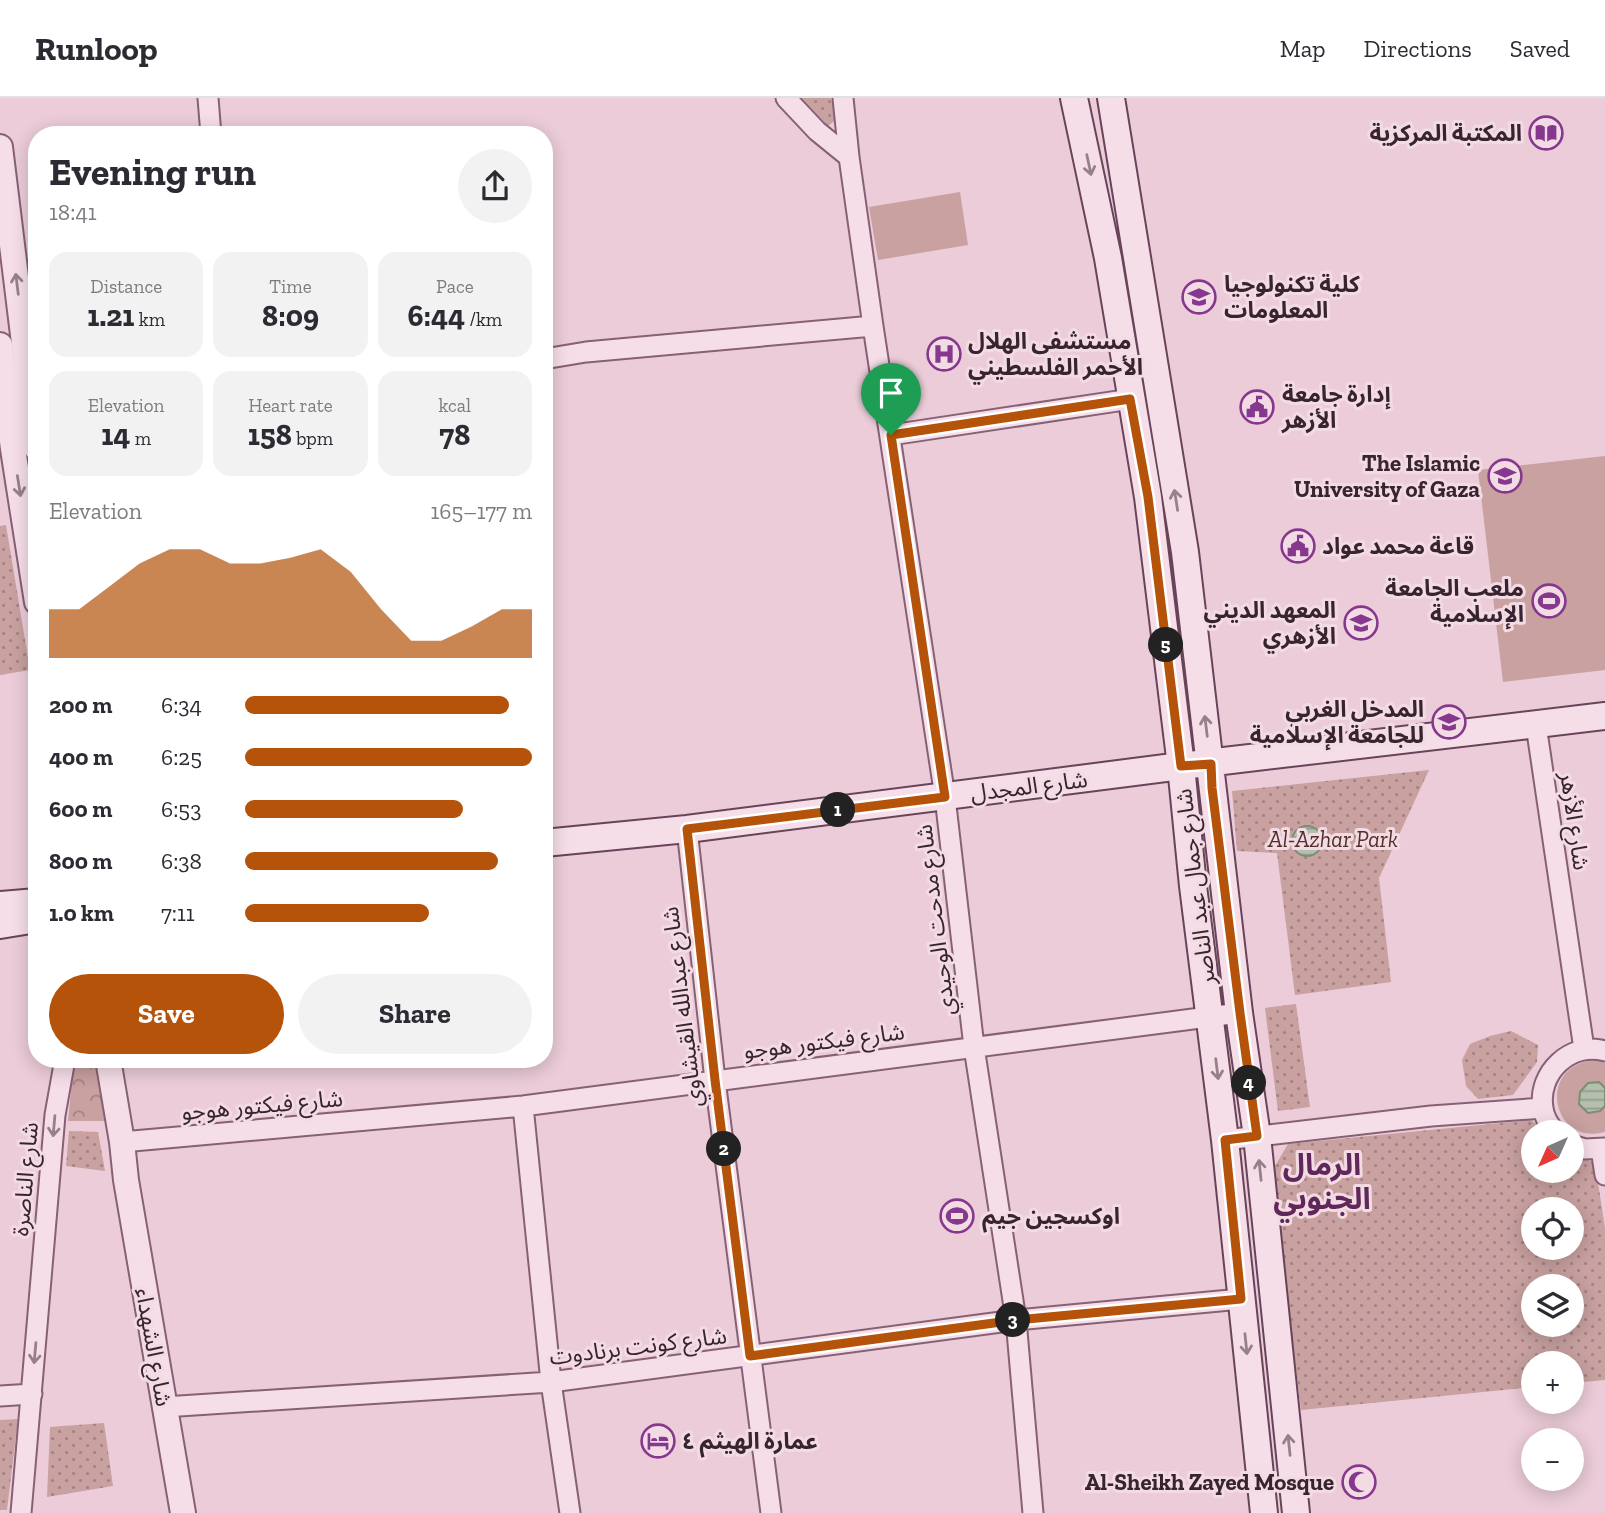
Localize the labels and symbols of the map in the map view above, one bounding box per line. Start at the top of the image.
library icon: المكتبة المركزية [1527,114,1565,152]
place label: المكتبة المركزية [1369,119,1522,147]
one-way arrow [1082,153,1096,176]
place label: كلية تكنولوجيا المعلومات [1224,270,1360,324]
one-way arrow [10,273,23,296]
school or university icon: كلية تكنولوجيا المعلومات [1180,278,1218,316]
place label: مستشفى الهلال الأحمر الفلسطيني [968,327,1143,385]
hospital icon: مستشفى الهلال الأحمر الفلسطيني [925,335,963,373]
pin [861,363,921,435]
place label: إدارة جامعة الأزهر [1281,380,1391,434]
public building icon: إدارة جامعة الأزهر [1238,388,1276,426]
place label: The Islamic University of Gaza [1294,449,1480,503]
school or university icon: The Islamic University of Gaza [1486,457,1524,495]
one-way arrow [13,474,26,497]
one-way arrow [1169,489,1182,512]
public building icon: قاعة محمد عواد [1279,527,1317,565]
place label: قاعة محمد عواد [1322,532,1474,560]
place label: ملعب الجامعة الإسلامية [1385,574,1524,630]
sports icon: ملعب الجامعة الإسلامية [1530,582,1568,620]
place label: المعهد الديني الأزهري [1204,596,1336,654]
school or university icon: المعهد الديني الأزهري [1342,604,1380,642]
pin: 5 [1148,628,1184,662]
place label: المدخل الغربي للجامعة الإسلامية [1250,695,1424,751]
school or university icon: المدخل الغربي للجامعة الإسلامية [1430,703,1468,741]
one-way arrow [1200,715,1213,737]
street label: شارع المجدل [969,765,1089,810]
street label: شارع الأزهر [1551,769,1596,872]
street label: شارع جمال عبد الناصر [1169,787,1224,988]
pin: 1 [820,792,856,828]
street label: شارع مدحت الوحيدي [909,822,964,1017]
park label: Al-Azhar Park [1267,825,1398,853]
street label: شارع عبدالله القيشاوي [656,905,712,1109]
street label: شارع فيكتور هوجو [742,1017,907,1068]
one-way arrow [1210,1057,1223,1080]
pin: 4 [1232,1066,1266,1100]
street label: شارع فيكتور هوجو [180,1084,344,1129]
one-way arrow [47,1114,60,1137]
north arrow [1521,1120,1584,1183]
street label: شارع الناصرة [6,1121,47,1237]
pin: 2 [706,1132,742,1166]
district label: الرمال الجنوبي [1273,1147,1371,1223]
one-way arrow [1254,1159,1267,1182]
sports icon: اوكسجين جيم [938,1197,976,1235]
place label: اوكسجين جيم [982,1202,1120,1233]
street label: شارع الشهداء [127,1286,178,1409]
pin: 3 [996,1302,1030,1338]
street label: شارع كونت برنادوت [548,1321,729,1374]
one-way arrow [1240,1332,1253,1354]
one-way arrow [28,1341,41,1364]
hotel icon: عمارة الهيثم ٤ [639,1422,677,1460]
place label: عمارة الهيثم ٤ [682,1427,818,1458]
one-way arrow [1282,1434,1295,1457]
mosque icon: Al-Sheikh Zayed Mosque [1340,1463,1378,1501]
place label: Al-Sheikh Zayed Mosque [1085,1468,1334,1496]

